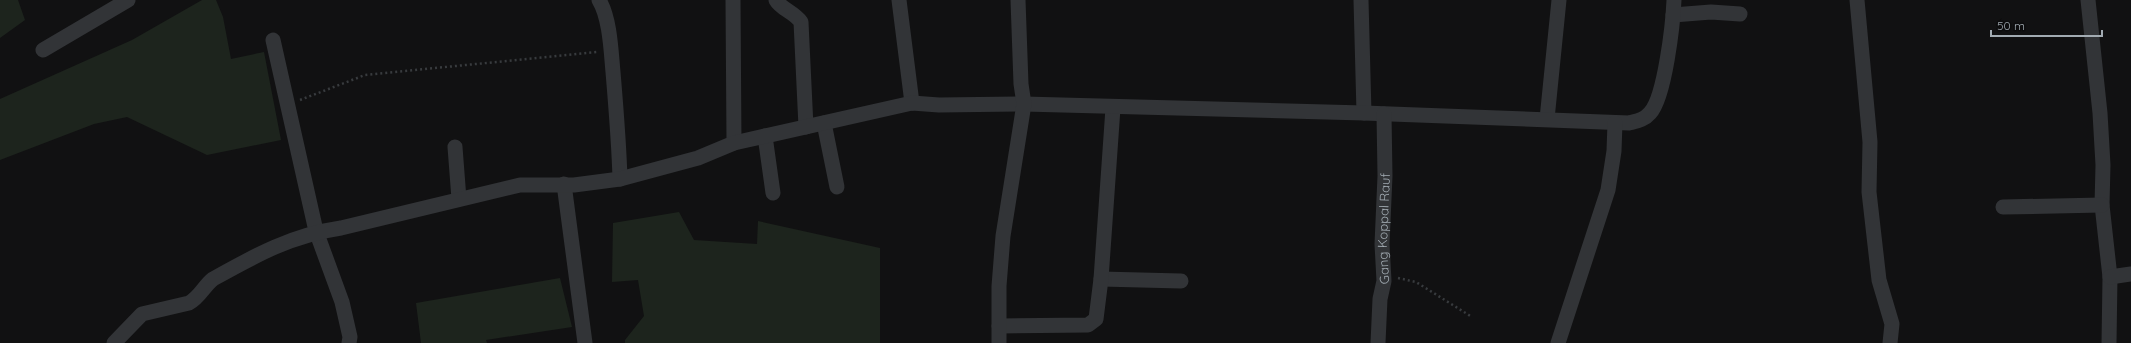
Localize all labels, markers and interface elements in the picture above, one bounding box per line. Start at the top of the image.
scale bar [1991,12,2102,38]
text: 50 m [1997,18,2025,33]
street label: Gang Koppal Rauf [1374,172,1393,285]

